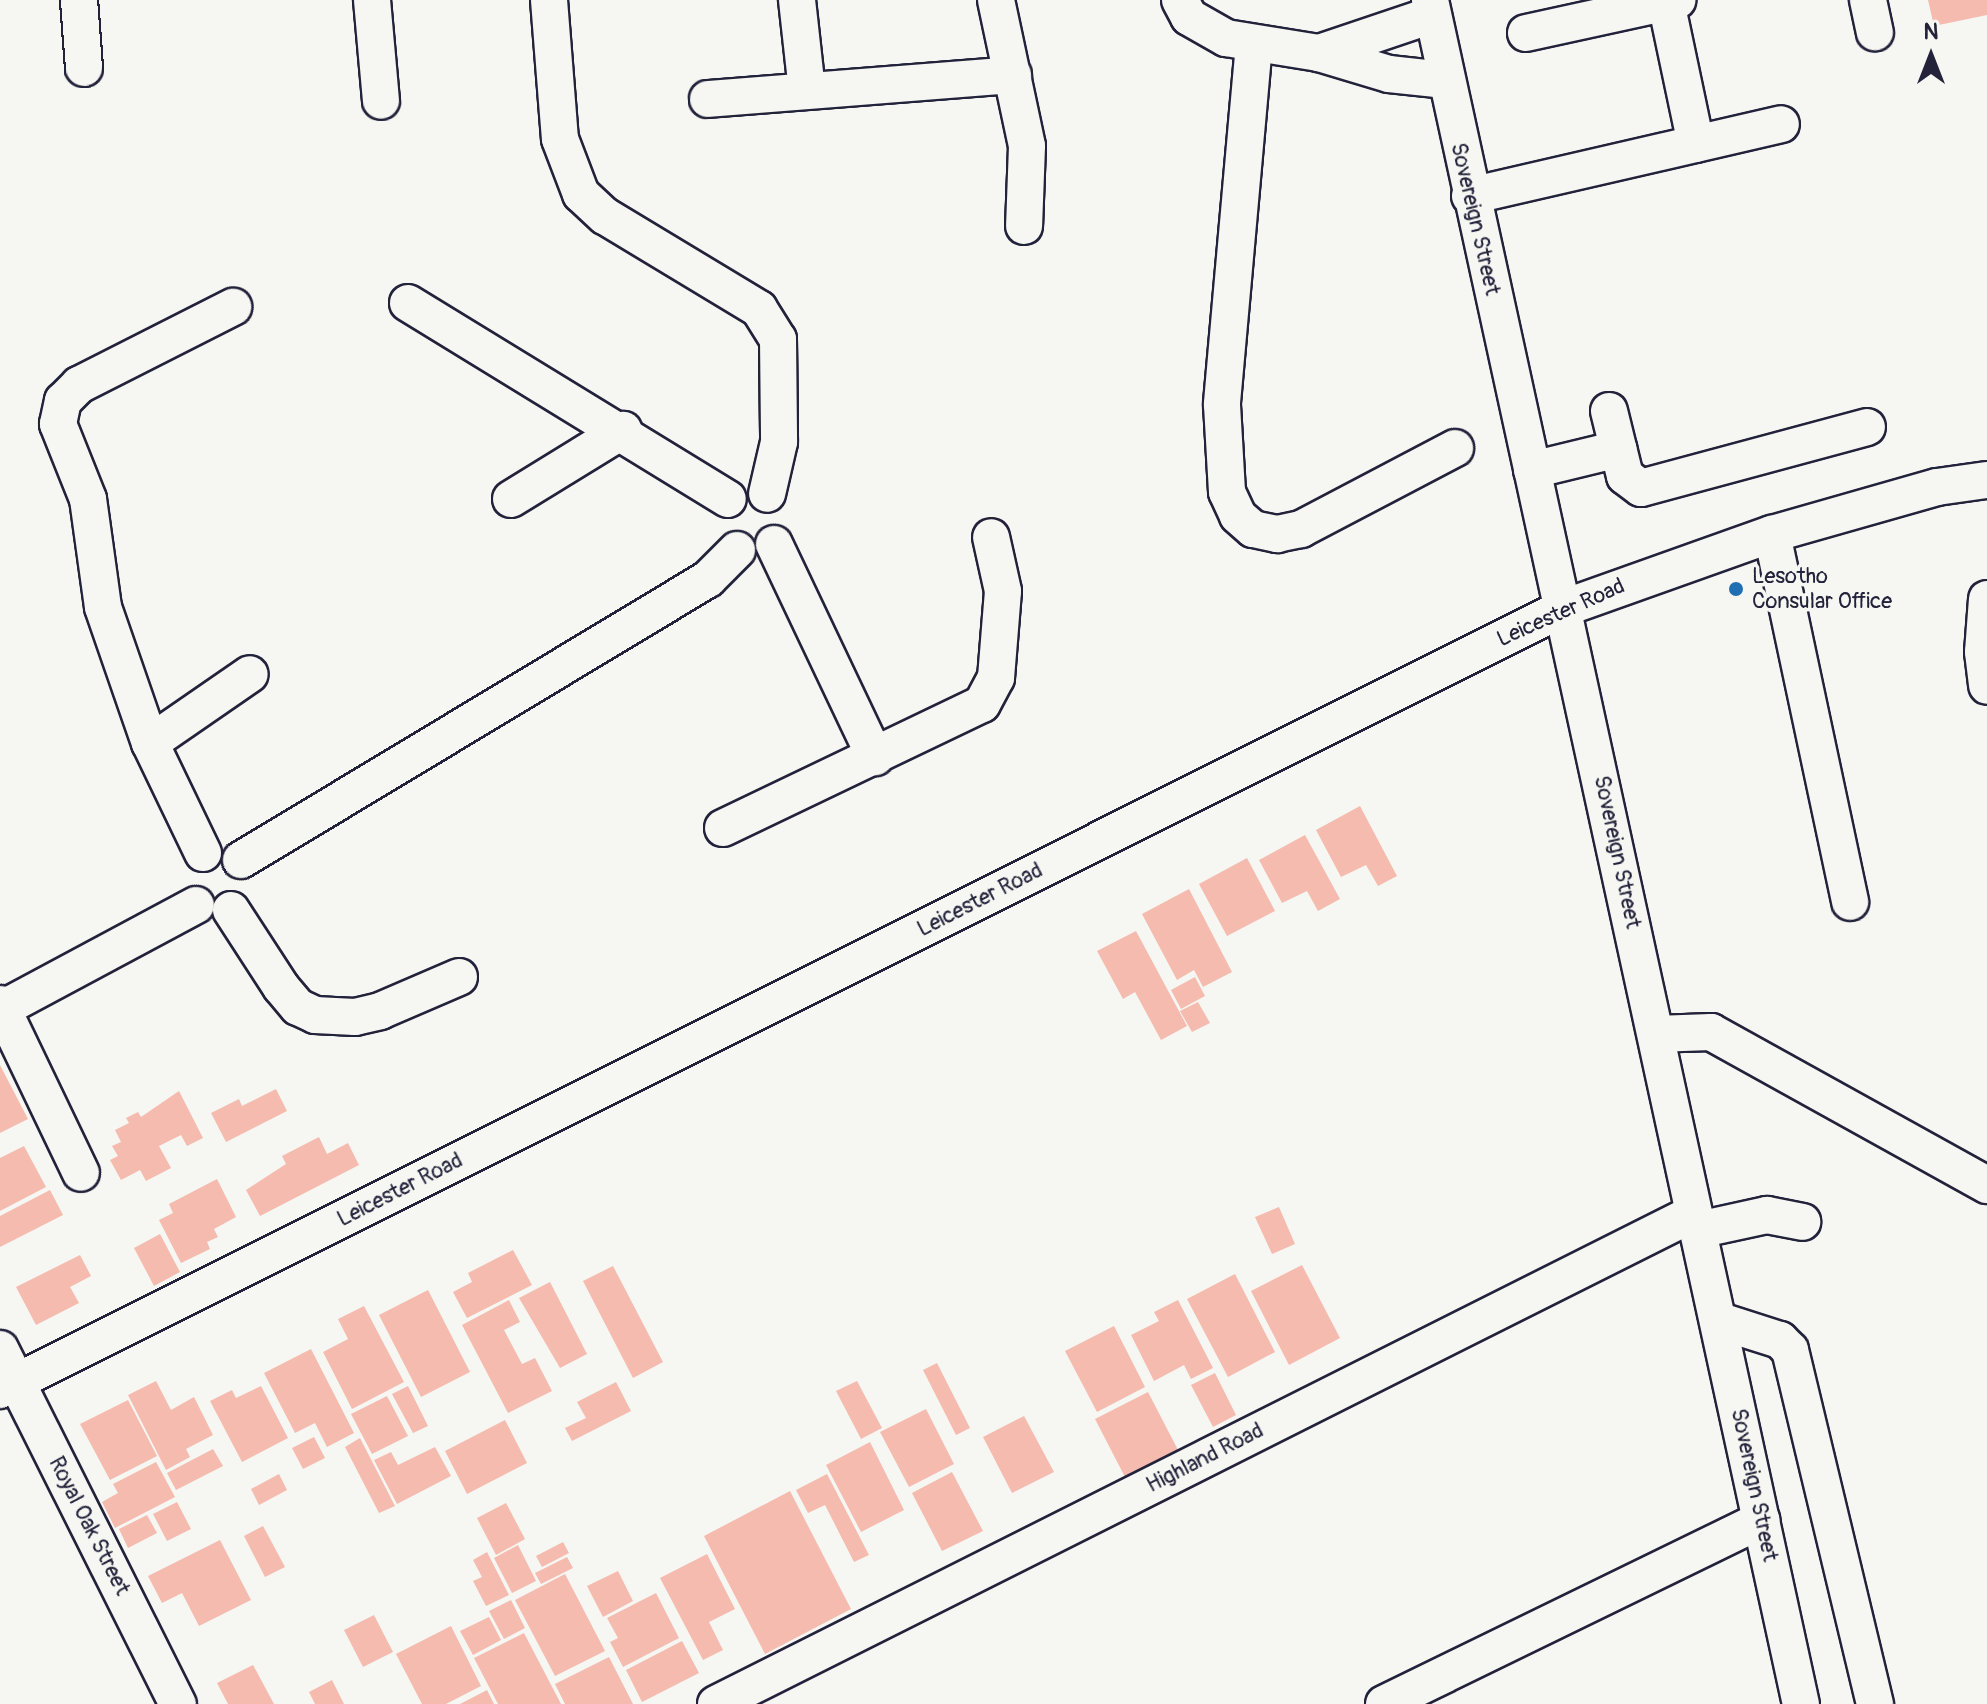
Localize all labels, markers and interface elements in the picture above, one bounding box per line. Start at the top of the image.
north arrow [1891,16,1971,96]
text: N [1924,18,1938,46]
street label: Sovereign Street [1445,140,1505,298]
place label: Lesotho Consular Office [1752,563,1892,614]
street label: Leicester Road [1493,573,1629,653]
marker: Lesotho Consular Office [1727,580,1745,598]
street label: Sovereign Street [1588,773,1646,931]
street label: Leicester Road [913,857,1047,943]
street label: Leicester Road [333,1147,467,1233]
street label: Sovereign Street [1725,1406,1783,1564]
street label: Highland Road [1142,1417,1268,1499]
street label: Royal Oak Street [43,1452,135,1600]

